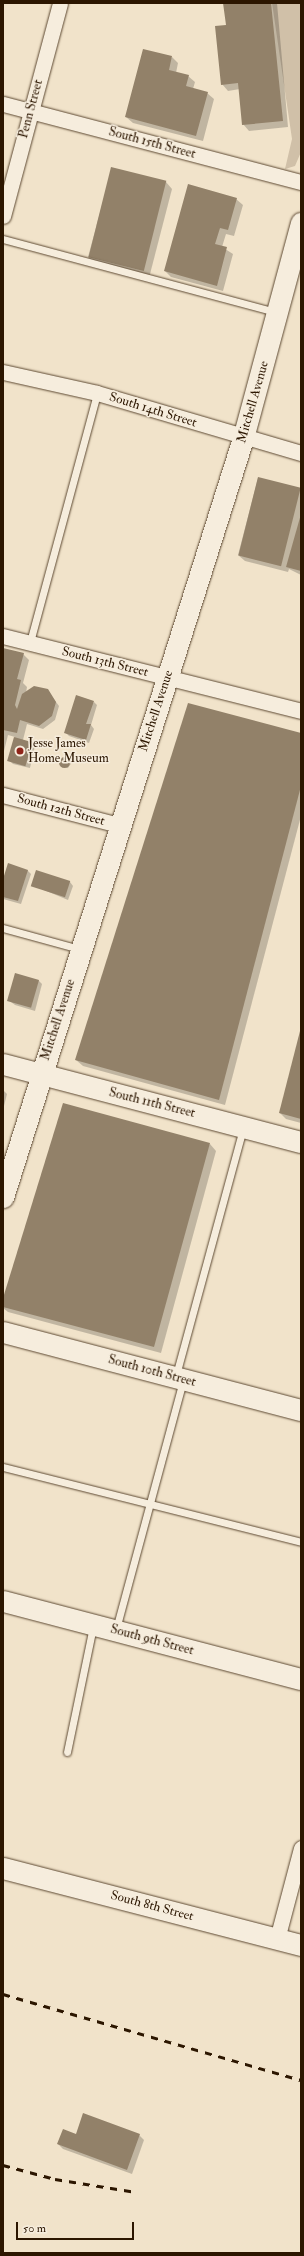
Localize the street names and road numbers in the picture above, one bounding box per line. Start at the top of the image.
street label: Penn Street [16,78,46,140]
street label: South 15th Street [107,124,197,162]
street label: Mitchell Avenue [234,359,272,445]
street label: South 14th Street [107,389,199,431]
street label: South 13th Street [60,644,150,680]
street label: Mitchell Avenue [136,668,176,754]
street label: South 12th Street [15,791,107,829]
street label: Mitchell Avenue [38,977,78,1063]
street label: South 11th Street [107,1085,197,1121]
street label: South 10th Street [106,1352,198,1390]
street label: South 9th Street [109,1621,195,1659]
street label: South 8th Street [109,1887,195,1925]

